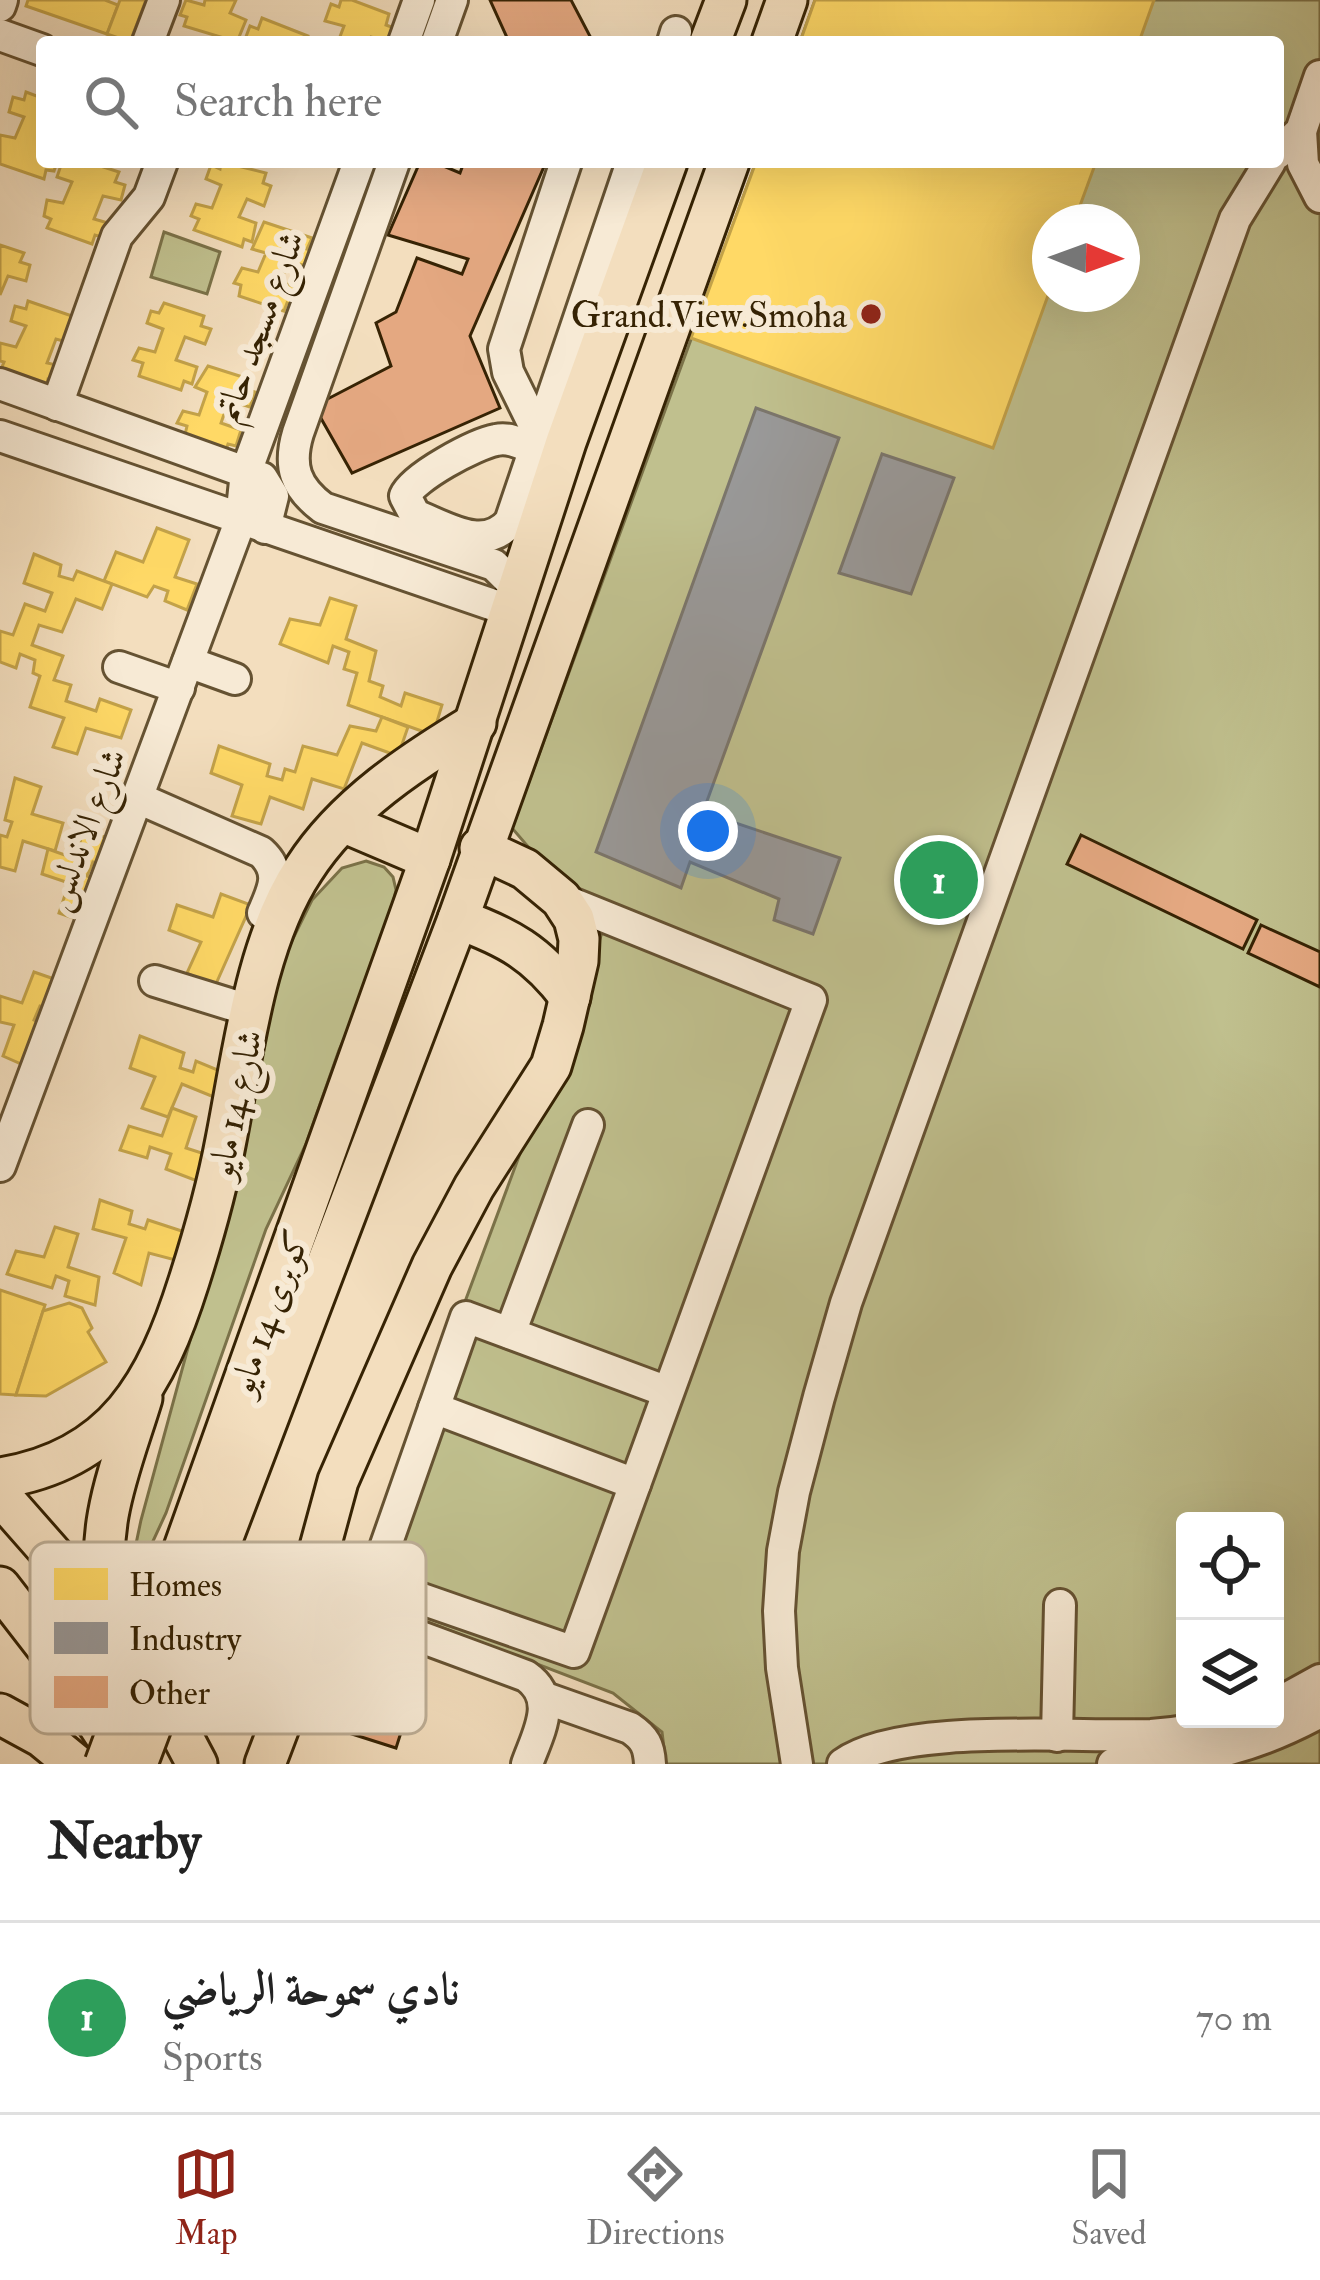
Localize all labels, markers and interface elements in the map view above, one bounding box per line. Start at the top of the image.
search box [36,36,1284,168]
icon: search [78,69,144,135]
text: Search here [174,74,382,130]
north arrow [1032,204,1140,312]
street label: شارع مسجد حاتم [204,225,322,431]
place label: Grand.View.Smoha [571,293,848,338]
marker: Grand.View.Smoha [858,301,884,327]
street label: شارع الاندلس [34,742,143,919]
your location [678,801,738,861]
pin: 1 [900,835,978,925]
street label: شارع 14 مايو [197,1026,280,1187]
street label: كوبرى 14 مايو [218,1224,320,1404]
map controls [1176,1512,1284,1728]
button: locate [1176,1512,1284,1620]
legend [30,1542,426,1734]
text: Homes [129,1565,222,1606]
text: Industry [129,1619,242,1660]
button: layers [1176,1620,1284,1728]
text: Other [129,1673,211,1714]
text: Nearby [48,1810,201,1874]
text: نادي سموحة الرياضي [162,1962,460,2018]
text: 1 [80,1993,94,2042]
text: 70 m [1196,1993,1272,2042]
text: Sports [162,2033,263,2082]
tab: Map [173,2141,239,2254]
tab: Directions [586,2141,725,2254]
tab: Saved [1071,2141,1147,2254]

